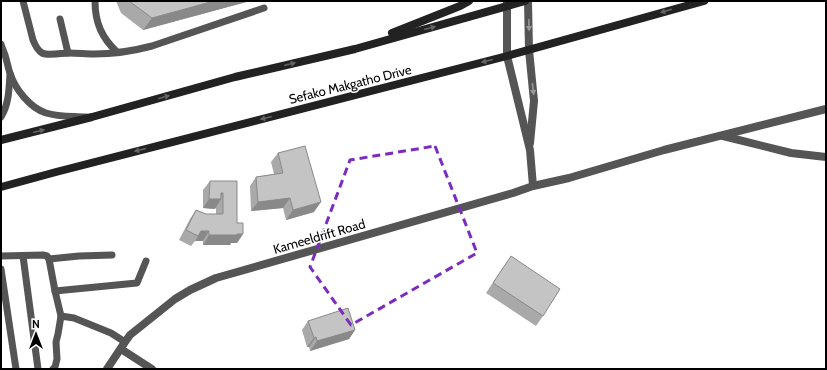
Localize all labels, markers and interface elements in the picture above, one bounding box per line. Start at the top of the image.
one-way arrow [660,9,672,15]
one-way arrow [525,19,532,31]
one-way arrow [424,25,436,31]
one-way arrow [481,58,493,64]
one-way arrow [284,61,296,67]
street label: Sefako Makgatho Drive [287,61,413,107]
one-way arrow [530,83,536,95]
one-way arrow [159,94,171,100]
one-way arrow [260,115,272,121]
one-way arrow [33,127,45,133]
one-way arrow [134,147,146,153]
street label: Kameeldrift Road [271,215,367,257]
north arrow [16,314,56,354]
text: N [32,317,40,331]

